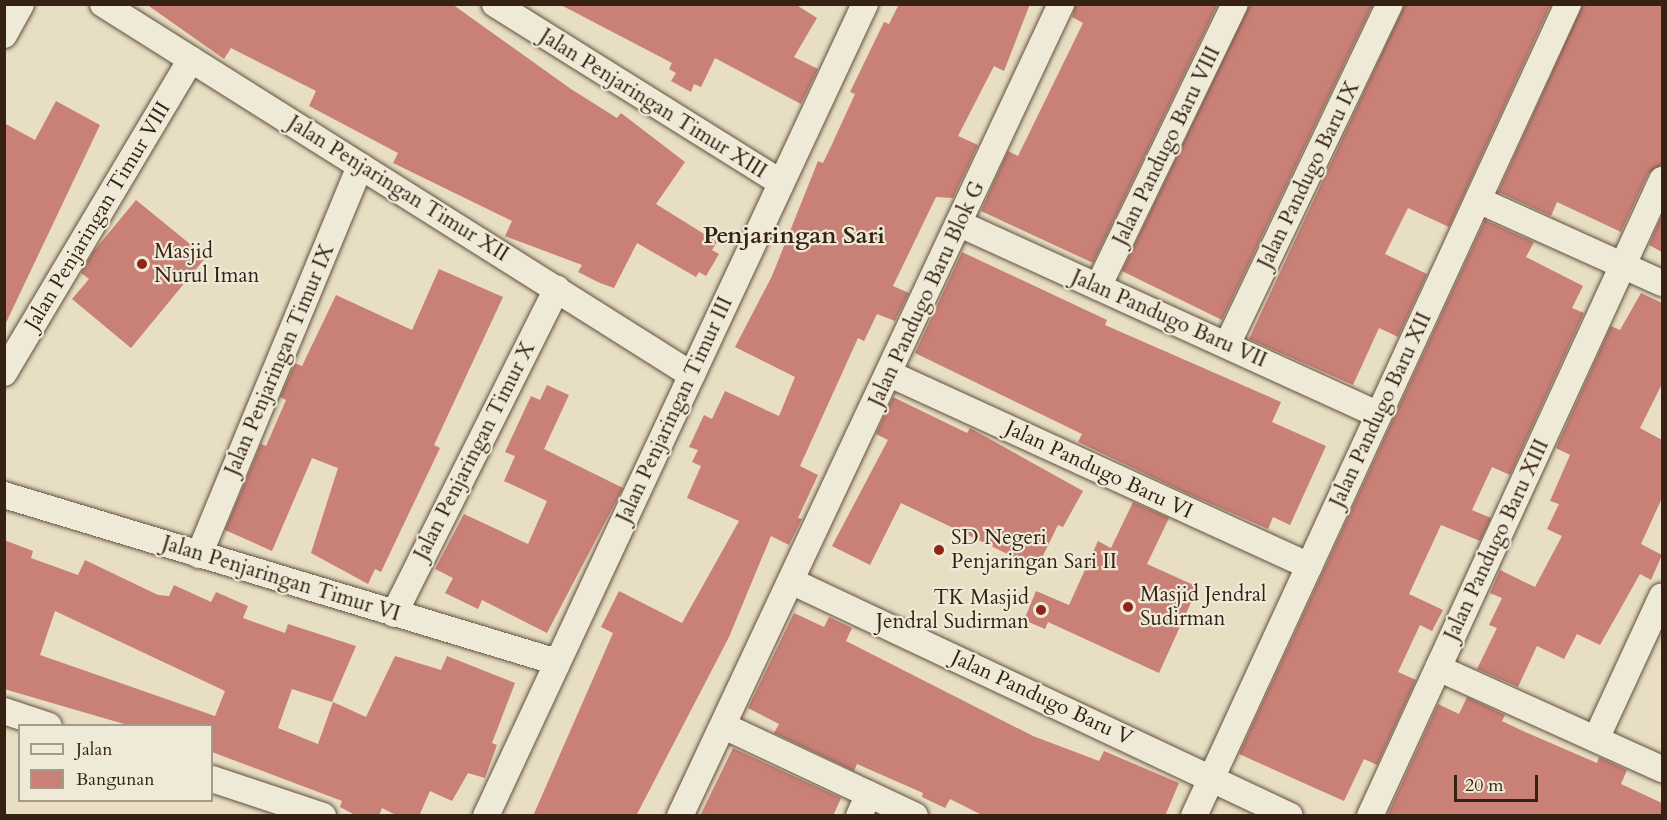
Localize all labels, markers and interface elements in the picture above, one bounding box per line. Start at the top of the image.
street label: Jalan Penjaringan Timur XIII [535,24,771,184]
street label: Jalan Pandugo Baru VIII [1108,42,1226,250]
street label: Jalan Pandugo Baru IX [1253,77,1365,273]
street label: Jalan Penjaringan Timur VIII [20,97,176,335]
street label: Jalan Penjaringan Timur XII [283,111,513,267]
street label: Jalan Pandugo Baru Blok G [864,177,990,411]
district label: Penjaringan Sari [703,222,885,250]
place label: Masjid Nurul Iman [154,239,260,289]
street label: Jalan Penjaringan Timur IX [220,241,340,479]
marker: Masjid Nurul Iman [135,257,149,271]
street label: Jalan Pandugo Baru VII [1067,265,1271,373]
street label: Jalan Penjaringan Timur III [612,293,738,527]
street label: Jalan Pandugo Baru XII [1325,309,1437,511]
street label: Jalan Penjaringan Timur X [409,338,541,564]
street label: Jalan Pandugo Baru VI [1001,416,1197,524]
street label: Jalan Pandugo Baru XIII [1439,435,1555,645]
place label: SD Negeri Penjaringan Sari II [951,525,1117,575]
street label: Jalan Penjaringan Timur VI [159,531,403,627]
marker: SD Negeri Penjaringan Sari II [932,543,946,557]
place label: Masjid Jendral Sudirman [1140,582,1266,632]
place label: TK Masjid Jendral Sudirman [876,585,1029,635]
marker: Masjid Jendral Sudirman [1121,600,1135,614]
marker: TK Masjid Jendral Sudirman [1034,603,1048,617]
street label: Jalan Pandugo Baru V [948,645,1136,751]
legend [18,724,213,802]
text: Jalan [76,737,112,762]
scale bar [1457,763,1541,801]
text: Bangunan [76,767,154,792]
text: 20 m [1465,773,1504,798]

